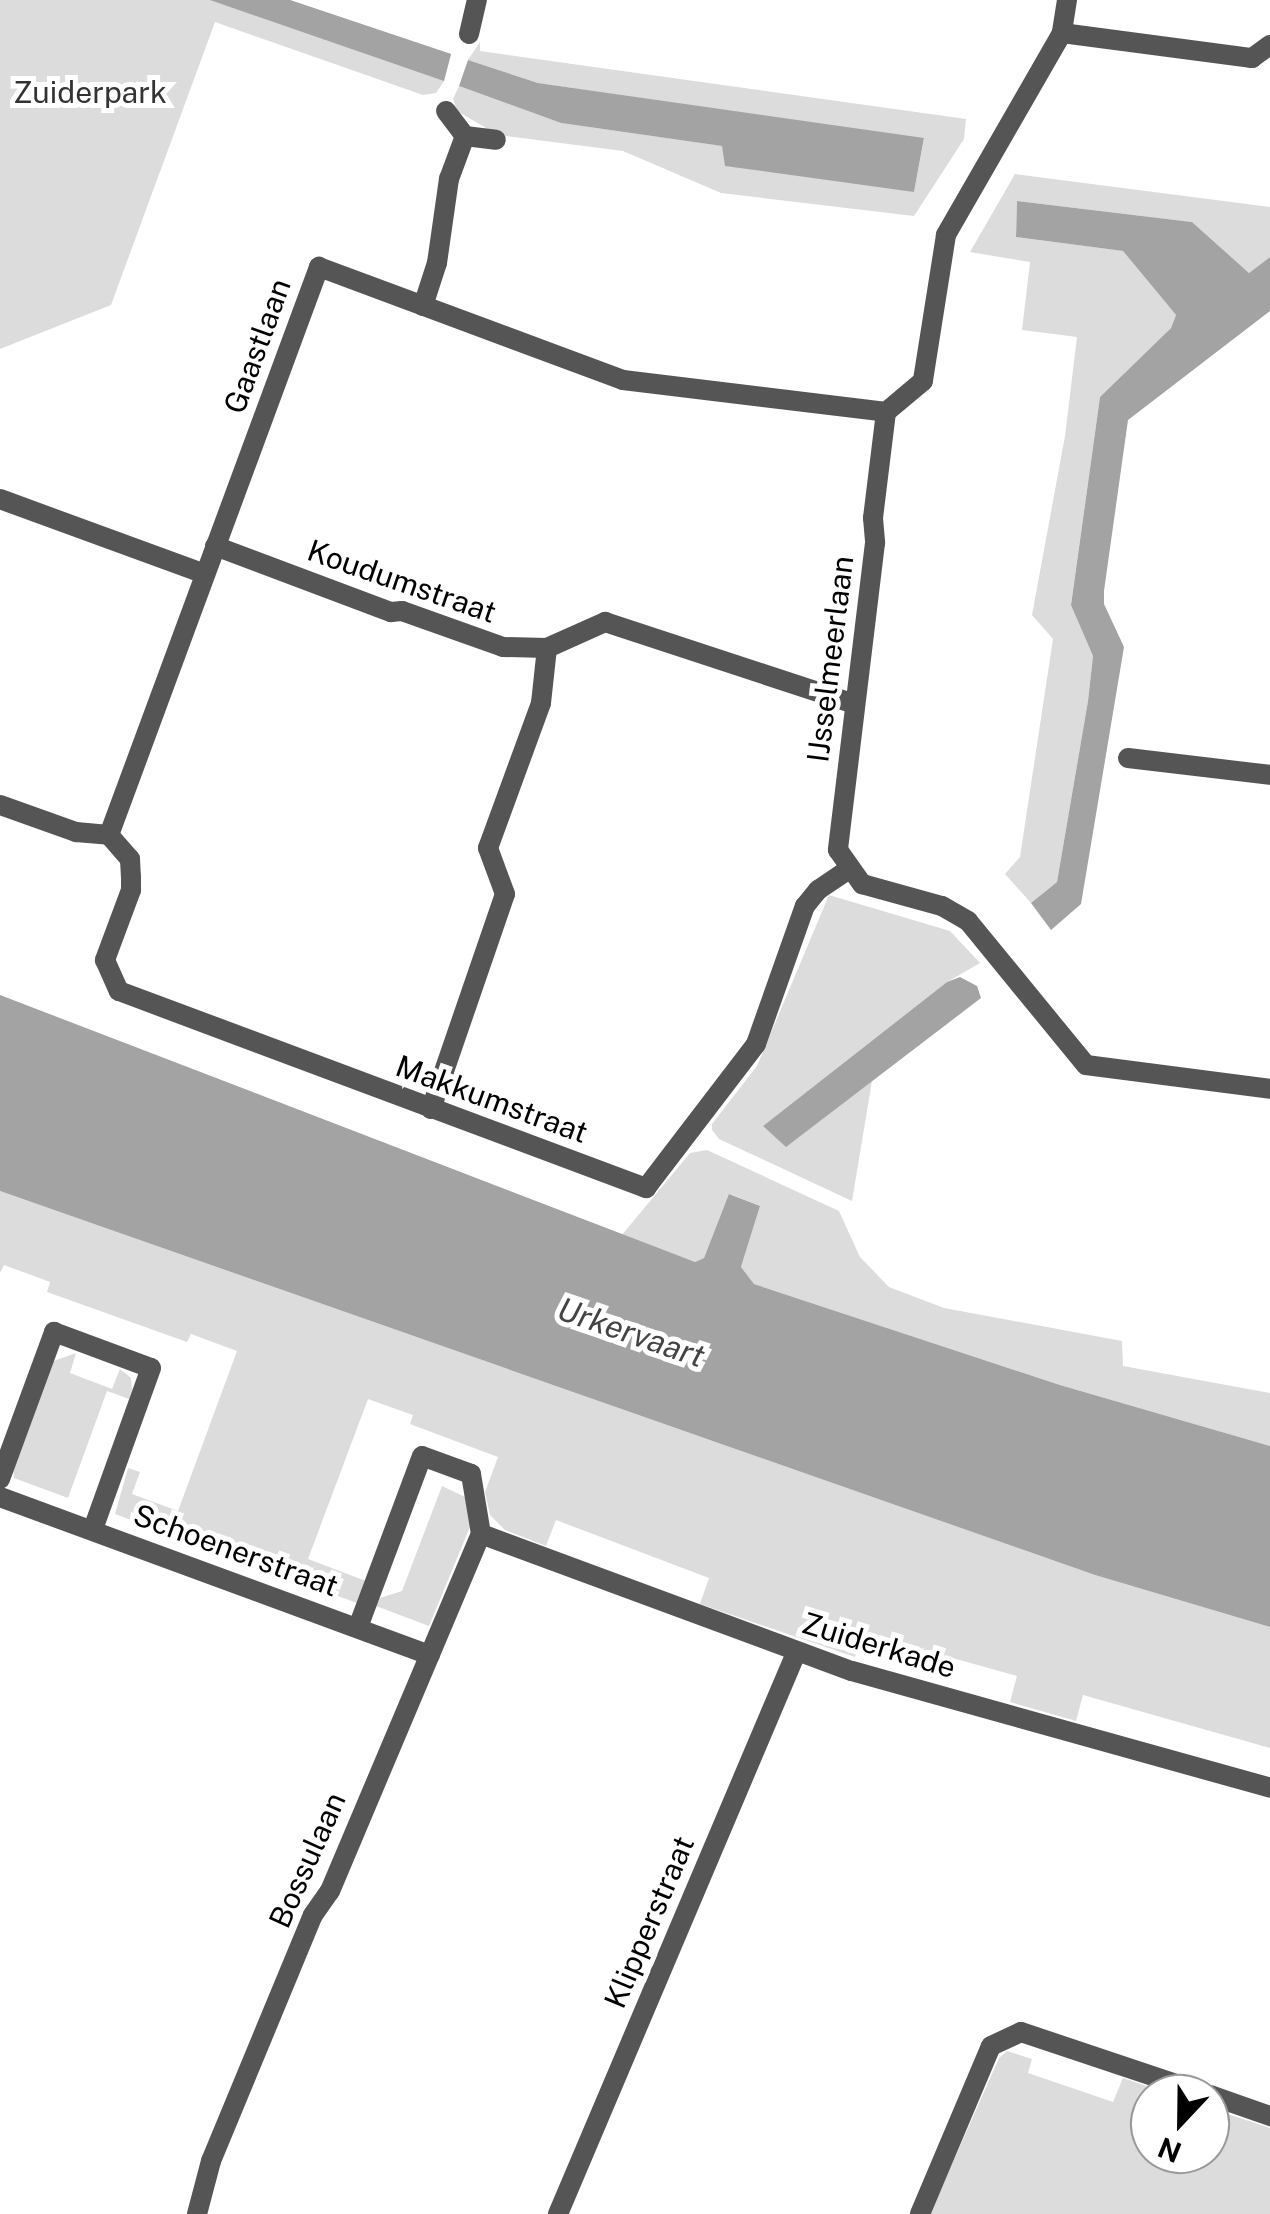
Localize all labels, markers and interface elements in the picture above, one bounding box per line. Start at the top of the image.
park label: Zuiderpark [13,74,167,110]
street label: Gaastlaan [216,274,298,418]
street label: Koudumstraat [303,532,501,630]
street label: IJsselmeerlaan [799,554,861,764]
street label: Makkumstraat [391,1048,593,1150]
water label: Urkervaart [552,1290,710,1376]
street label: Schoenerstraat [129,1496,343,1604]
street label: Zuiderkade [798,1605,960,1685]
street label: Bossulaan [261,1787,353,1933]
street label: Klipperstraat [597,1831,701,2013]
north arrow [1130,2074,1230,2174]
text: N [1153,2131,1186,2170]

